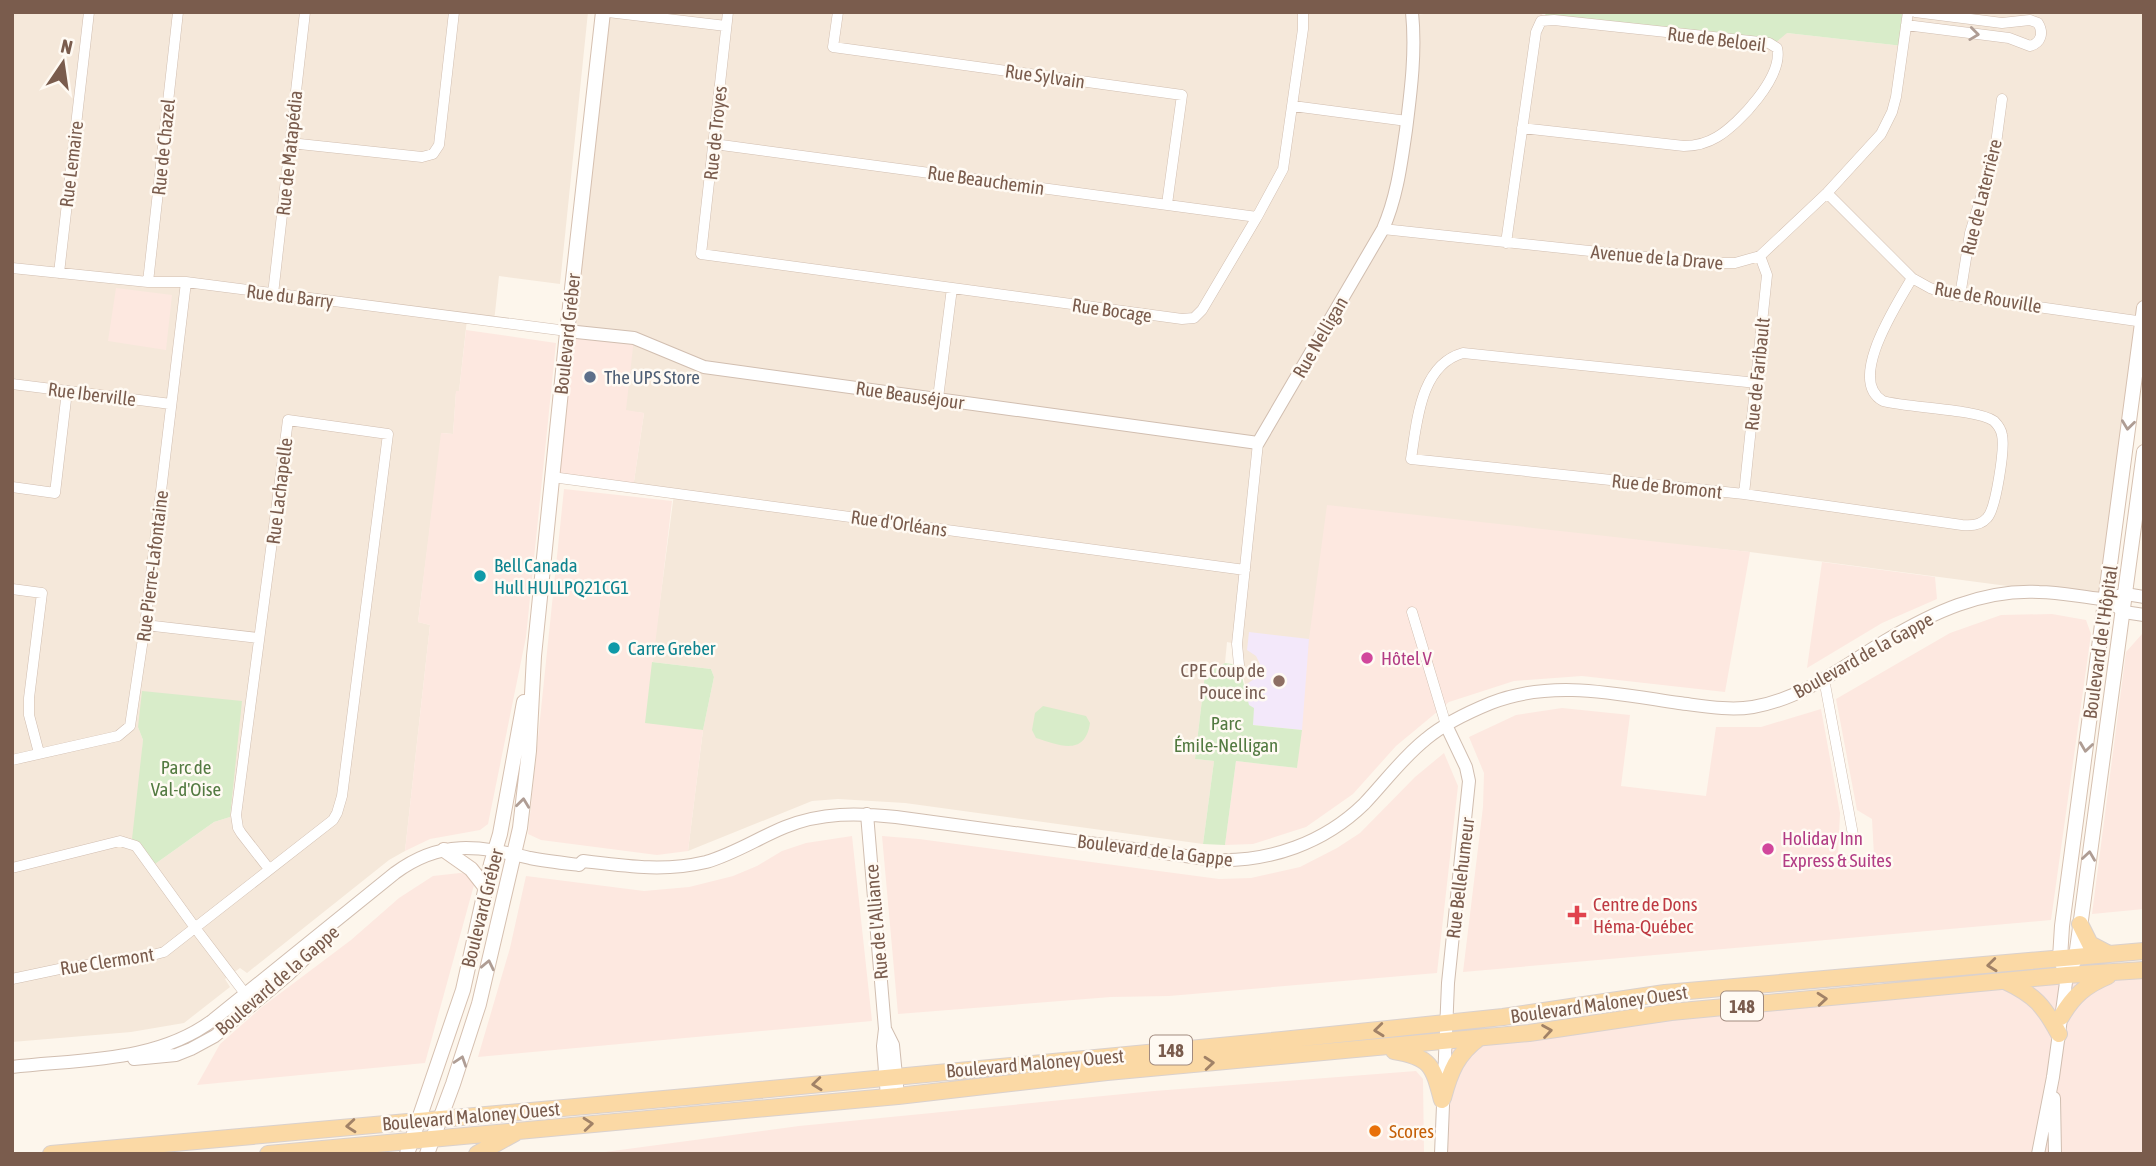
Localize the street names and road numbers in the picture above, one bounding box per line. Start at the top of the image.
street label: Rue de Beloeil [1666,22,1768,56]
street label: Rue Sylvain [1004,60,1086,92]
street label: Rue de Troyes [699,84,731,181]
street label: Rue de Matapédia [271,89,307,217]
street label: Rue de Chazel [147,98,179,196]
street label: Rue Lemaire [55,119,87,209]
street label: Rue de Laterrière [1956,137,2006,257]
street label: Rue Beauchemin [926,161,1046,199]
street label: Avenue de la Drave [1590,240,1724,274]
street label: Boulevard Gréber [550,272,584,396]
street label: Rue de Rouville [1933,277,2043,317]
street label: Rue du Barry [245,280,335,312]
street label: Rue Nelligan [1288,293,1352,381]
street label: Rue Bocage [1071,294,1153,326]
street label: Rue de Faribault [1740,316,1774,432]
street label: Rue Beauséjour [855,377,966,414]
street label: Rue Iberville [47,378,137,410]
street label: Rue Lachapelle [262,436,296,546]
street label: Rue de Bromont [1611,469,1723,503]
street label: Rue Pierre-Lafontaine [132,489,172,643]
street label: Rue d'Orléans [849,505,949,541]
street label: Boulevard de l'Hôpital [2078,564,2122,720]
street label: Boulevard de la Gappe [1789,607,1937,703]
street label: Rue Bellehumeur [1442,816,1478,940]
street label: Boulevard de la Gappe [1076,830,1234,870]
street label: Boulevard Gréber [457,846,507,970]
street label: Rue de l'Alliance [860,863,892,981]
street label: Boulevard de la Gappe [211,920,343,1040]
street label: Rue Clermont [58,943,156,979]
street label: Boulevard Maloney Ouest [1509,981,1689,1027]
road number: 148 [1721,992,1763,1021]
road number: 148 [1150,1036,1192,1064]
street label: Boulevard Maloney Ouest [945,1044,1125,1082]
street label: Boulevard Maloney Ouest [381,1097,561,1135]

